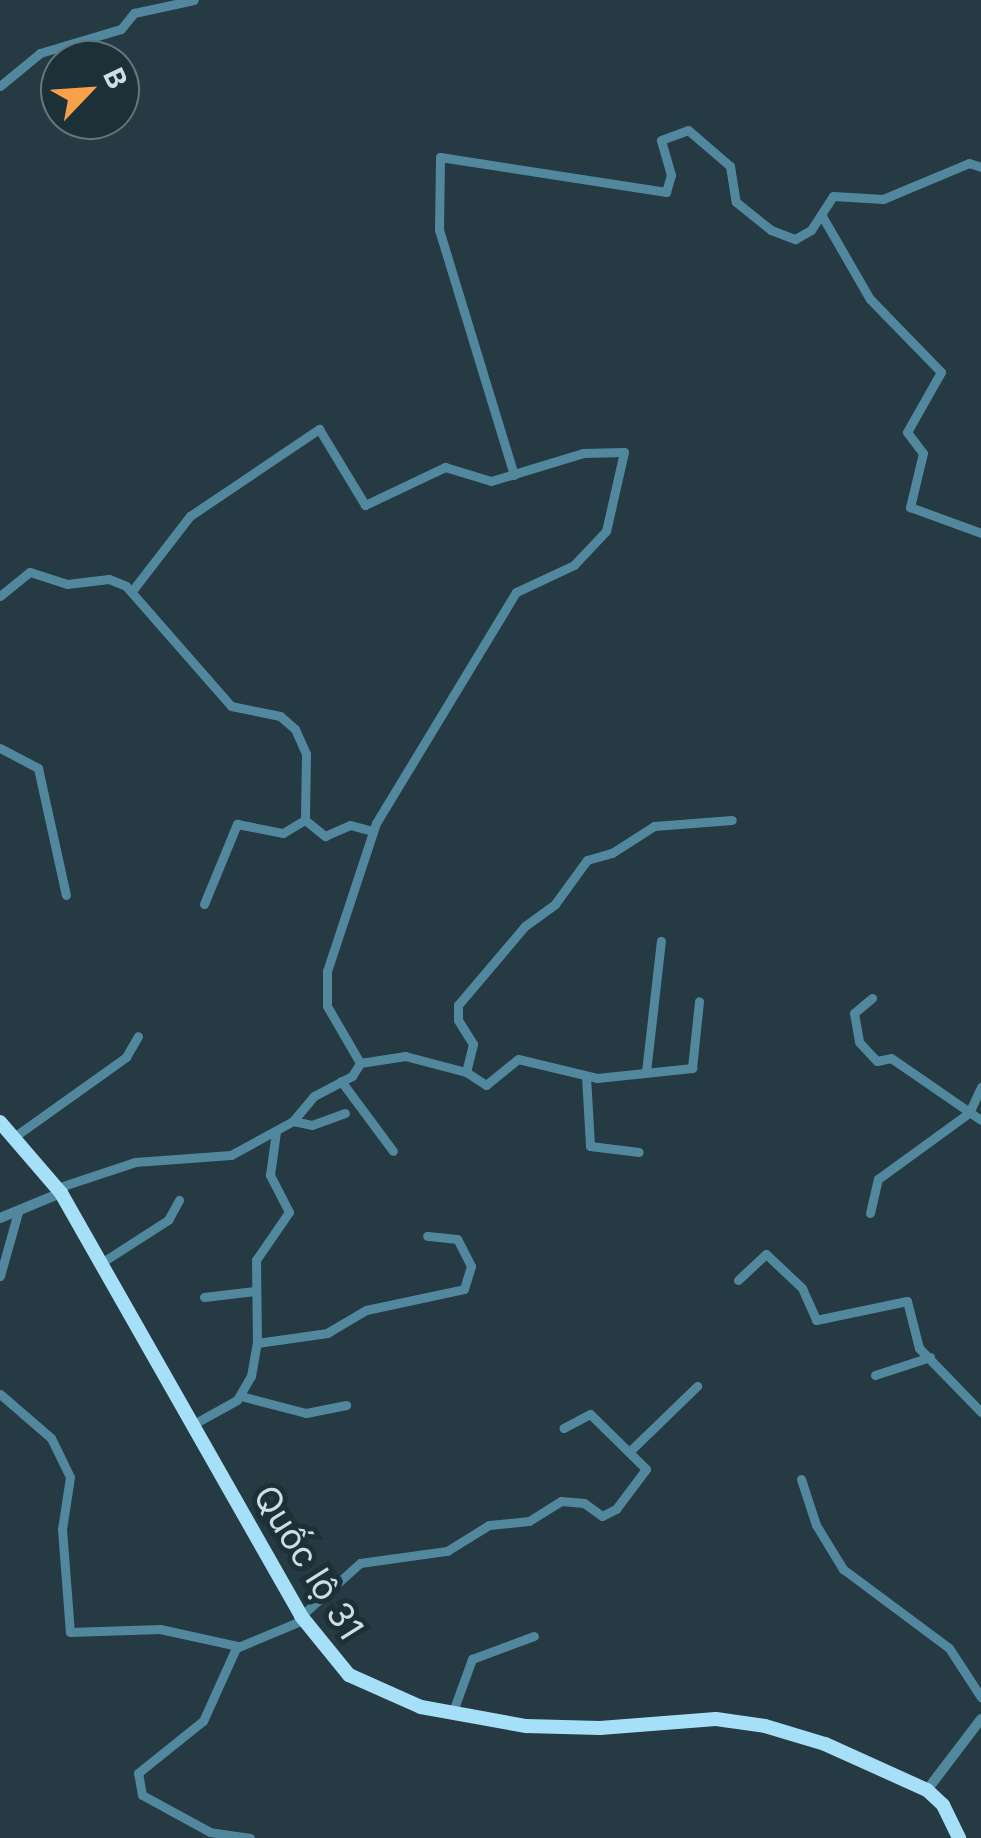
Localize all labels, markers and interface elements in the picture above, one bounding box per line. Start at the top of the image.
north arrow [40,40,140,140]
text: B [96,63,135,94]
street label: Quốc lộ 31 [245,1477,373,1647]

